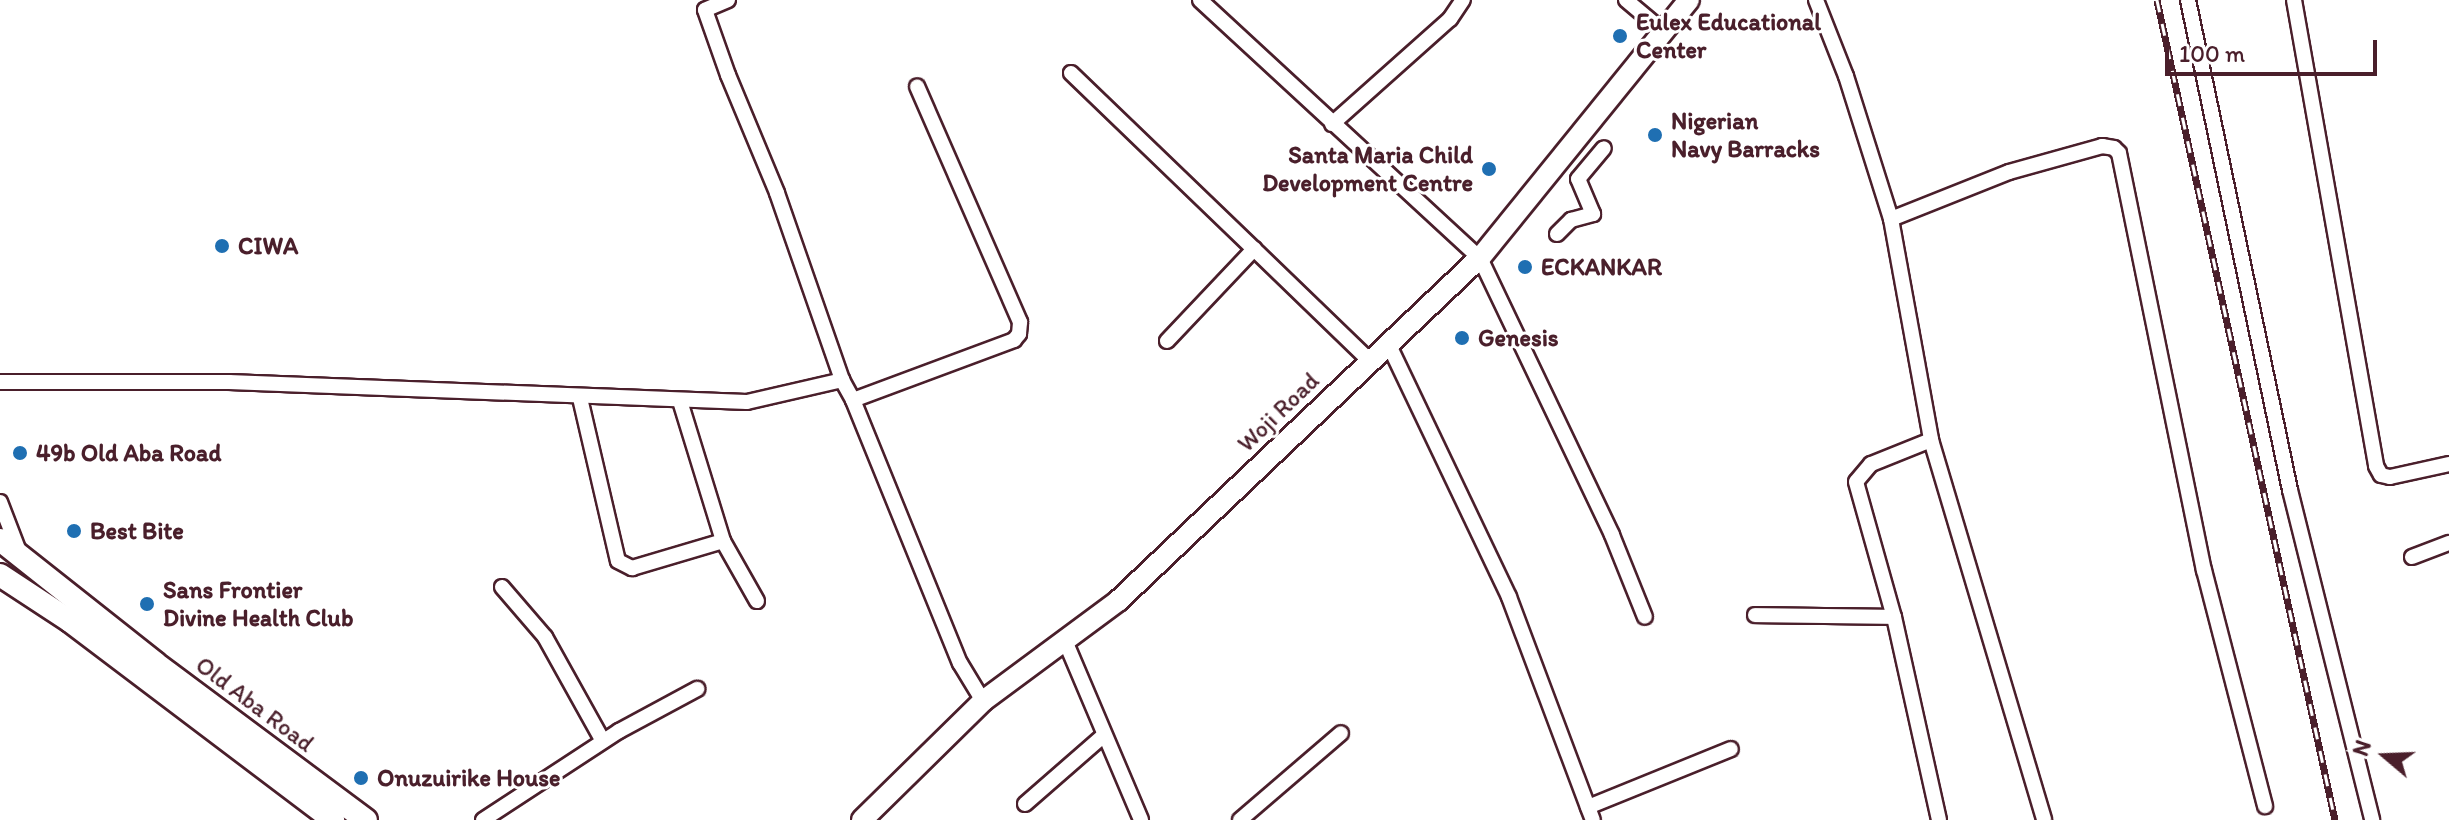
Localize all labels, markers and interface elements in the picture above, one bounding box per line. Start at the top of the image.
place label: Eulex Educational Center [1636,8,1819,64]
scale bar [2169,24,2381,74]
marker: Eulex Educational Center [1611,27,1629,45]
text: 100 m [2179,39,2245,68]
place label: Nigerian Navy Barracks [1671,107,1820,163]
marker: Nigerian Navy Barracks [1646,126,1664,144]
place label: Santa Maria Child Development Centre [1262,141,1473,197]
marker: Santa Maria Child Development Centre [1480,160,1498,178]
place label: CIWA [238,232,298,260]
marker: CIWA [213,237,231,255]
place label: ECKANKAR [1541,253,1662,281]
marker: ECKANKAR [1516,258,1534,276]
place label: Genesis [1478,324,1559,352]
marker: Genesis [1453,329,1471,347]
street label: Woji Road [1232,367,1324,457]
place label: 49b Old Aba Road [36,439,221,467]
marker: 49b Old Aba Road [11,444,29,462]
place label: Best Bite [90,517,184,545]
marker: Best Bite [65,522,83,540]
place label: Sans Frontier Divine Health Club [163,576,354,632]
marker: Sans Frontier Divine Health Club [138,595,156,613]
street label: Old Aba Road [190,650,320,758]
north arrow [2345,716,2425,796]
text: N [2347,737,2377,759]
place label: Onuzuirike House [377,764,560,792]
marker: Onuzuirike House [352,769,370,787]

